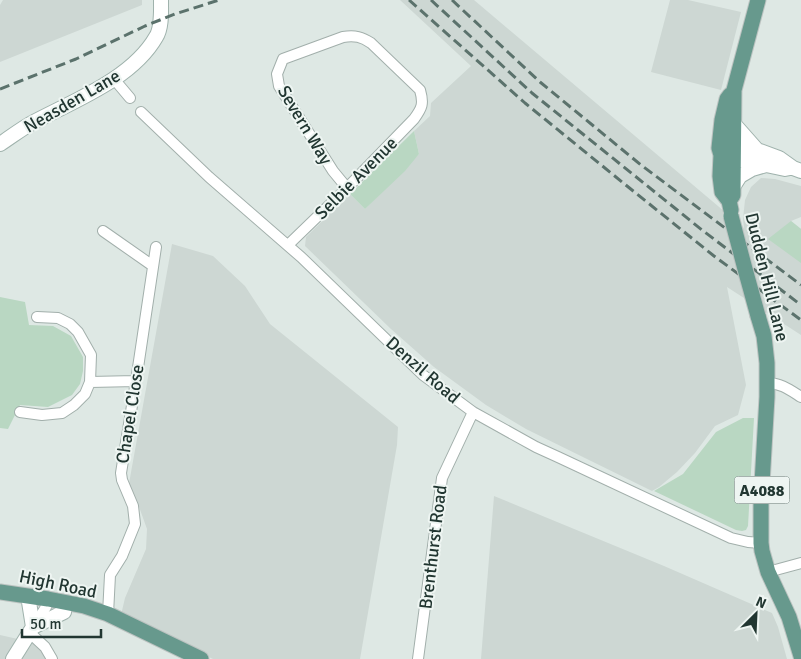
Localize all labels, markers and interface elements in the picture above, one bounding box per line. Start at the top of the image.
street label: Neasden Lane [20,65,124,137]
street label: Severn Way [273,82,337,169]
street label: Selbie Avenue [310,132,402,224]
street label: Dudden Hill Lane [740,210,794,344]
street label: Denzil Road [381,332,465,408]
street label: Chapel Close [111,363,149,465]
road number: A4088 [734,476,790,504]
street label: Brenthurst Road [414,484,452,610]
street label: High Road [17,565,99,603]
north arrow [731,589,781,639]
text: N [753,593,769,612]
scale bar [22,606,101,638]
text: 50 m [30,615,61,633]

